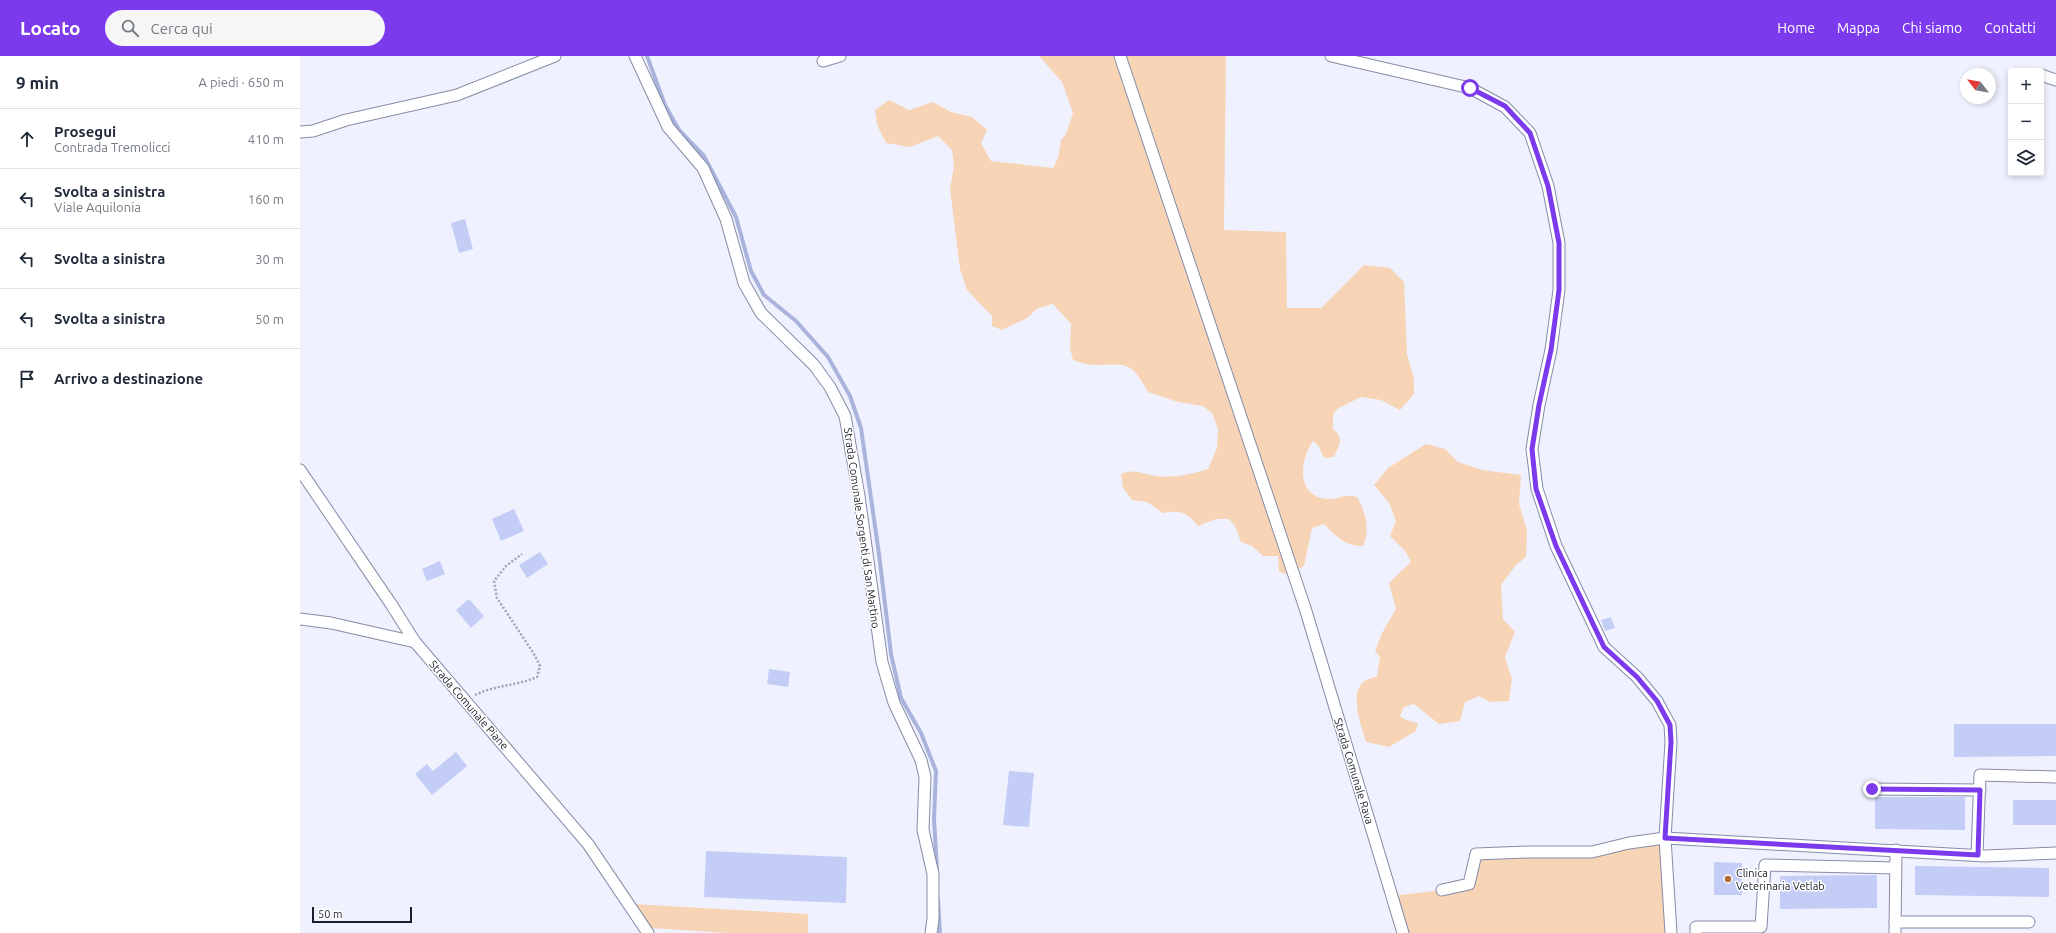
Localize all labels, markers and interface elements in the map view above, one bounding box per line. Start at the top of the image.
search box [105,10,385,46]
text: Locato [20,17,81,39]
icon: search [119,17,141,39]
text: Cerca qui [151,20,213,37]
text: Home [1777,20,1815,36]
text: Mappa [1837,20,1880,36]
text: Chi siamo [1902,20,1962,36]
text: Contatti [1984,20,2036,36]
north arrow [1960,68,1996,104]
map controls [2008,68,2044,176]
button: + [2008,68,2044,104]
text: 9 min [16,73,59,92]
text: A piedi · 650 m [199,75,284,89]
route start [1461,79,1479,97]
button: − [2008,104,2044,140]
text: Prosegui [54,123,116,140]
icon: ahead [16,128,38,150]
text: 410 m [248,132,284,146]
text: Contrada Tremolicci [54,140,170,154]
button: layers [2008,140,2044,176]
text: Svolta a sinistra [54,183,165,200]
icon: left [16,188,38,210]
text: 160 m [248,192,284,206]
text: Viale Aquilonia [54,200,141,214]
icon: left [16,248,38,270]
text: Svolta a sinistra [54,250,165,267]
text: 30 m [255,252,284,266]
icon: left [16,308,38,330]
text: Svolta a sinistra [54,310,165,327]
text: 50 m [255,312,284,326]
icon: arrive [16,368,38,390]
text: Arrivo a destinazione [54,370,203,387]
street label: Strada Comunale Sorgenti di San Martino [842,427,882,629]
street label: Strada Comunale Piane [427,658,511,752]
street label: Strada Comunale Rava [1332,716,1376,826]
route end [1863,780,1881,798]
place label: Clinica Veterinaria Vetlab [1736,867,1825,892]
marker: Clinica Veterinaria Vetlab [1723,874,1733,884]
scale bar [312,905,412,924]
text: 50 m [318,908,342,920]

